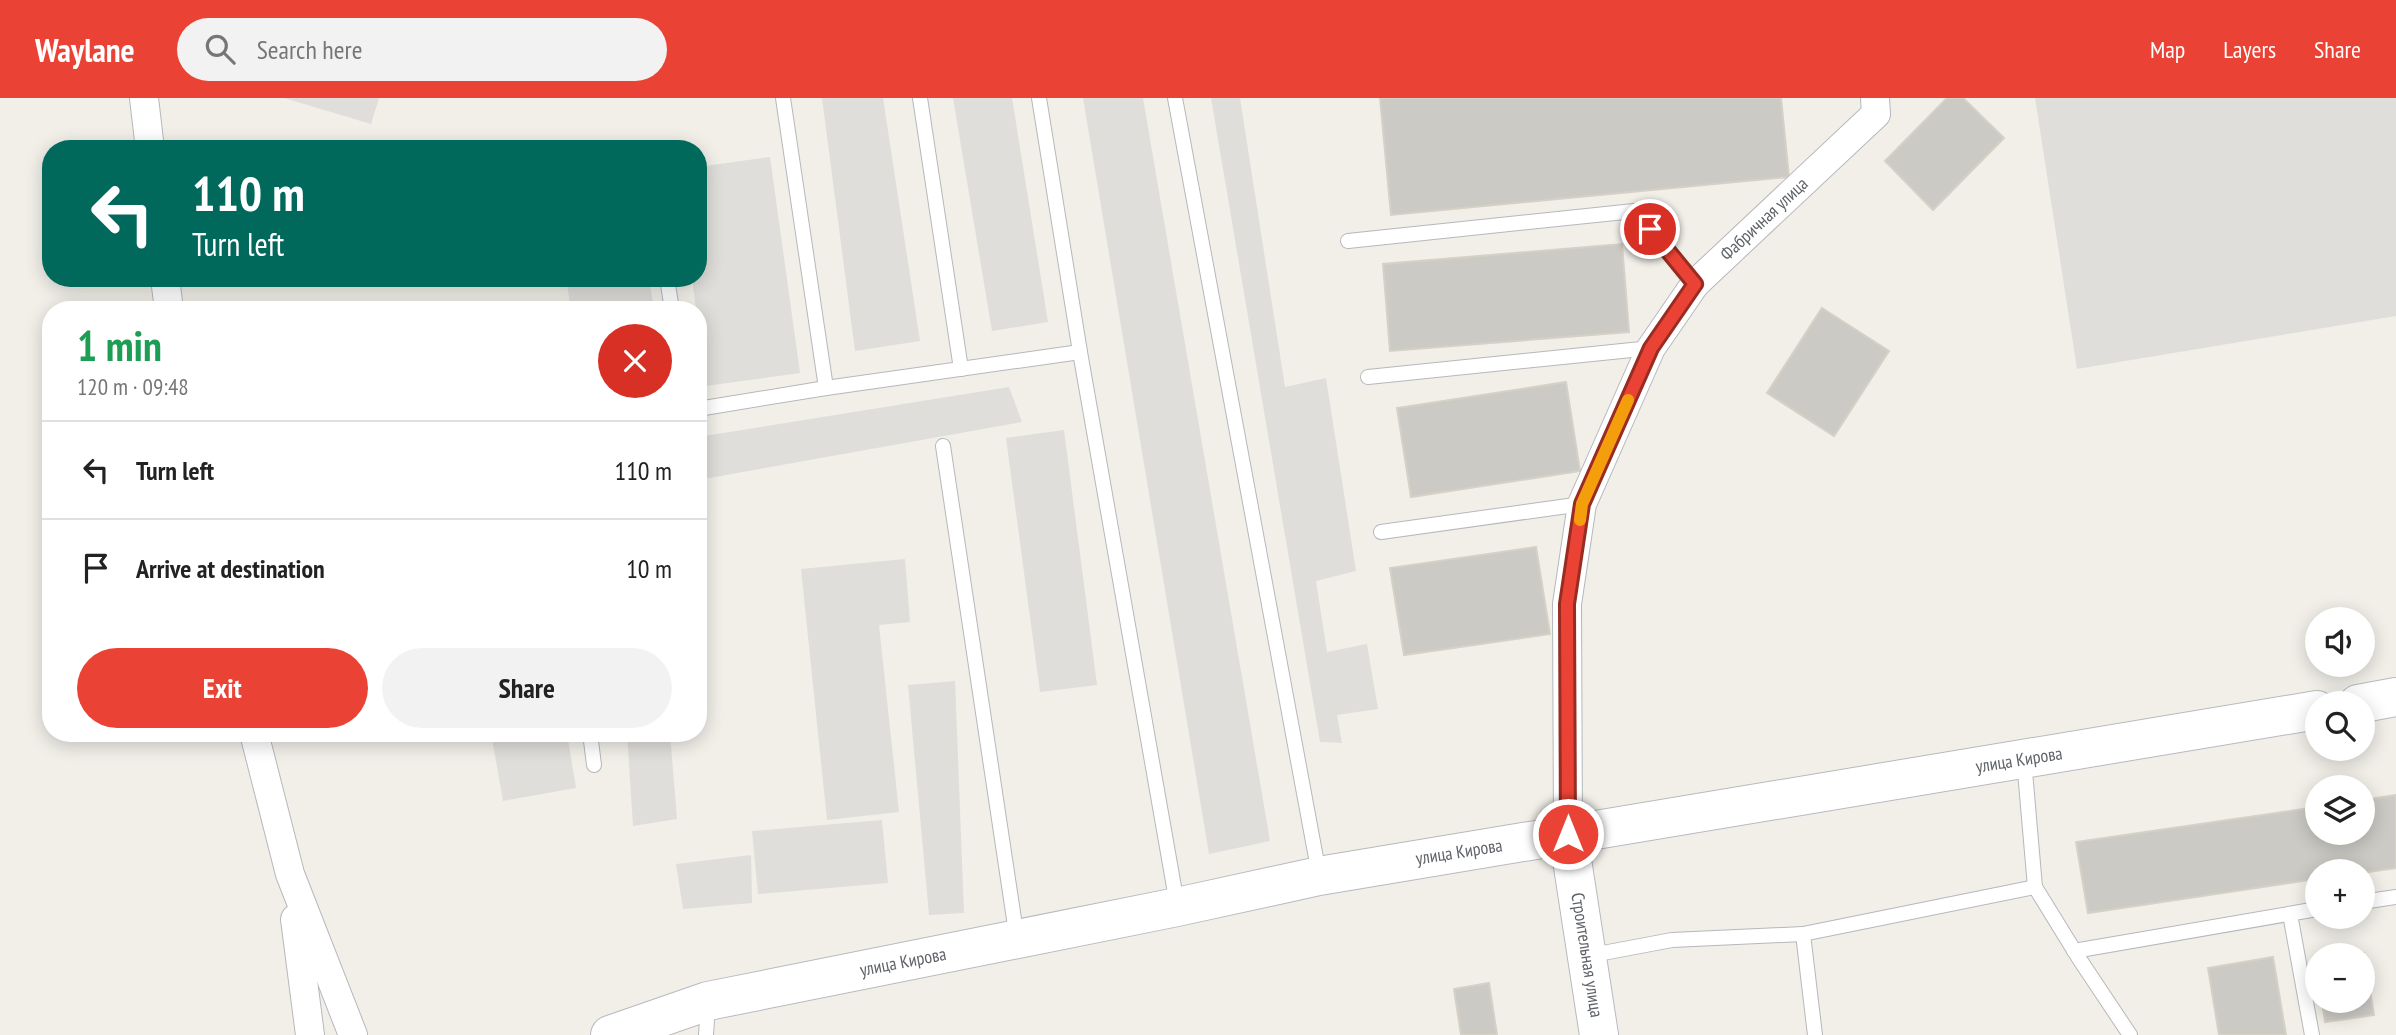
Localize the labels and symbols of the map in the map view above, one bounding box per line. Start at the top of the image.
street label: Фабричная улица [1715,172,1812,265]
pin [1620,199,1680,259]
street label: улица Кирова [1974,741,2064,778]
position arrow [1531,797,1605,871]
street label: улица Кирова [1414,833,1504,870]
street label: Строительная улица [1566,891,1609,1019]
street label: улица Кирова [858,942,948,981]

